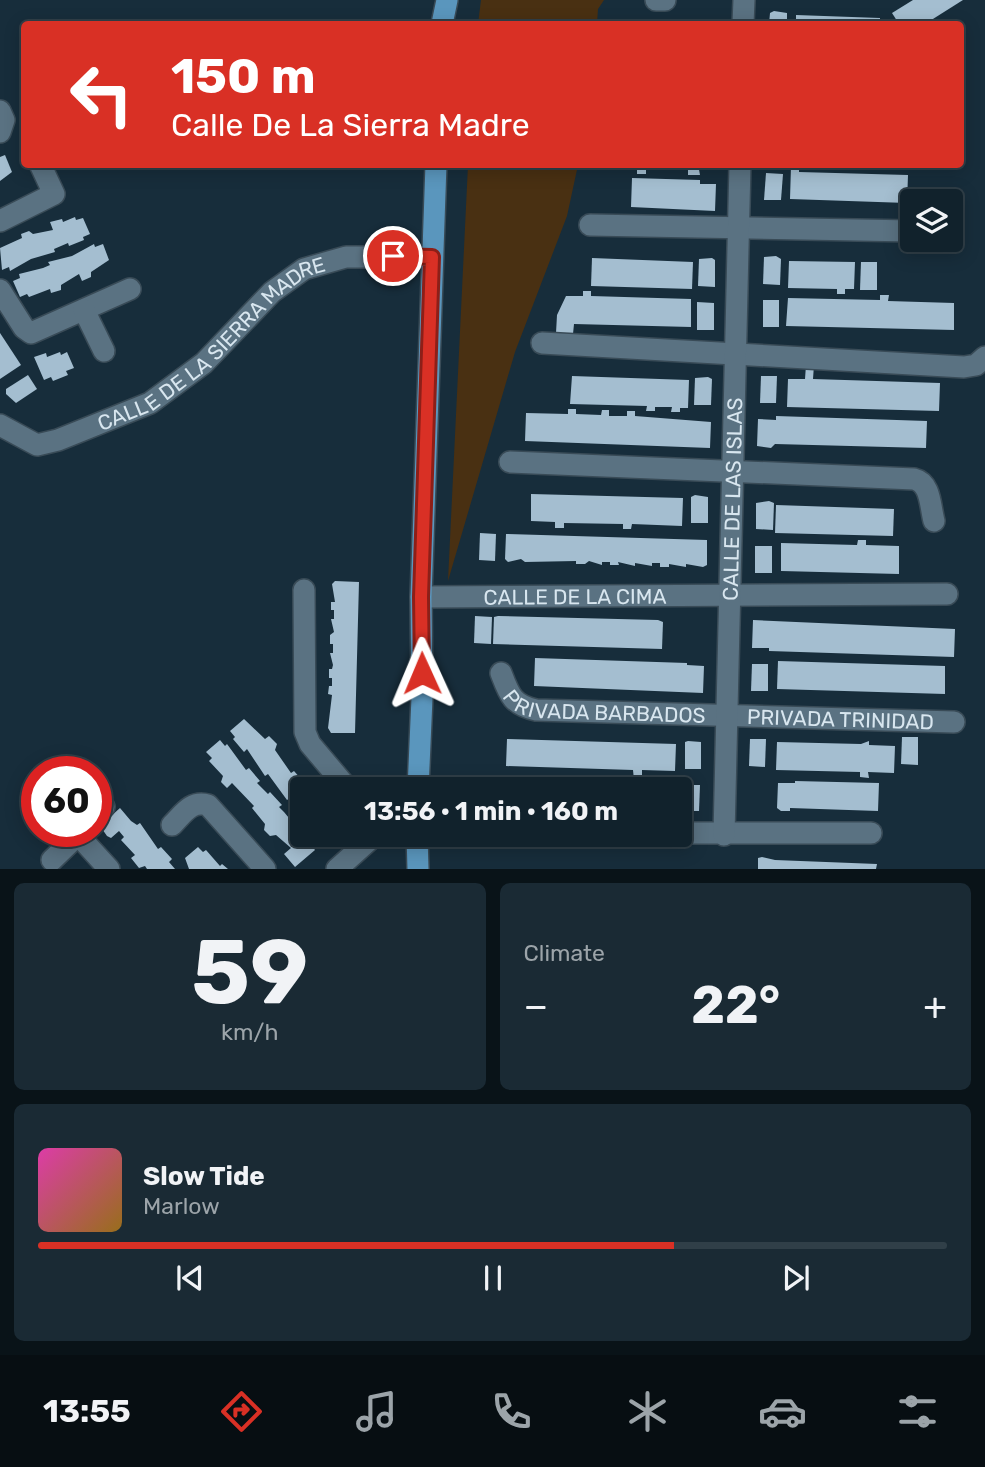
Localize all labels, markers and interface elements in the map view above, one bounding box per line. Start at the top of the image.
text: 150 m [171,47,316,105]
icon: left [56,49,147,140]
text: Calle De La Sierra Madre [171,106,530,144]
map controls [900,189,963,252]
button: layers [900,189,963,252]
pin [363,226,423,286]
icon: arrive [374,237,412,275]
street label: CALLE DE LA SIERRA MADRE [94,251,328,435]
street label: CALLE DE LAS ISLAS [717,397,747,601]
street label: CALLE DE LA CIMA [484,583,666,609]
position arrow [385,636,459,710]
street label: PRIVADA BARBADOS [498,684,706,727]
street label: PRIVADA TRINIDAD [747,704,934,734]
speed limit sign: 60 [21,756,112,847]
text: 13:56 · 1 min · 160 m [364,796,618,827]
text: 59 [191,918,308,1026]
text: Climate [524,939,605,967]
text: 22° [691,974,780,1036]
text: − [524,983,548,1029]
text: + [923,983,947,1029]
text: km/h [221,1018,278,1046]
text: Slow Tide [143,1161,265,1192]
text: Marlow [143,1192,220,1220]
icon: previous [171,1259,209,1297]
icon: pause [474,1259,512,1297]
icon: next [777,1259,815,1297]
icon: directions [217,1387,266,1436]
icon: music [352,1387,401,1436]
icon: phone [487,1387,536,1436]
icon: climate [623,1387,672,1436]
icon: car [758,1387,807,1436]
icon: filters [893,1387,942,1436]
text: 13:55 [43,1392,131,1430]

